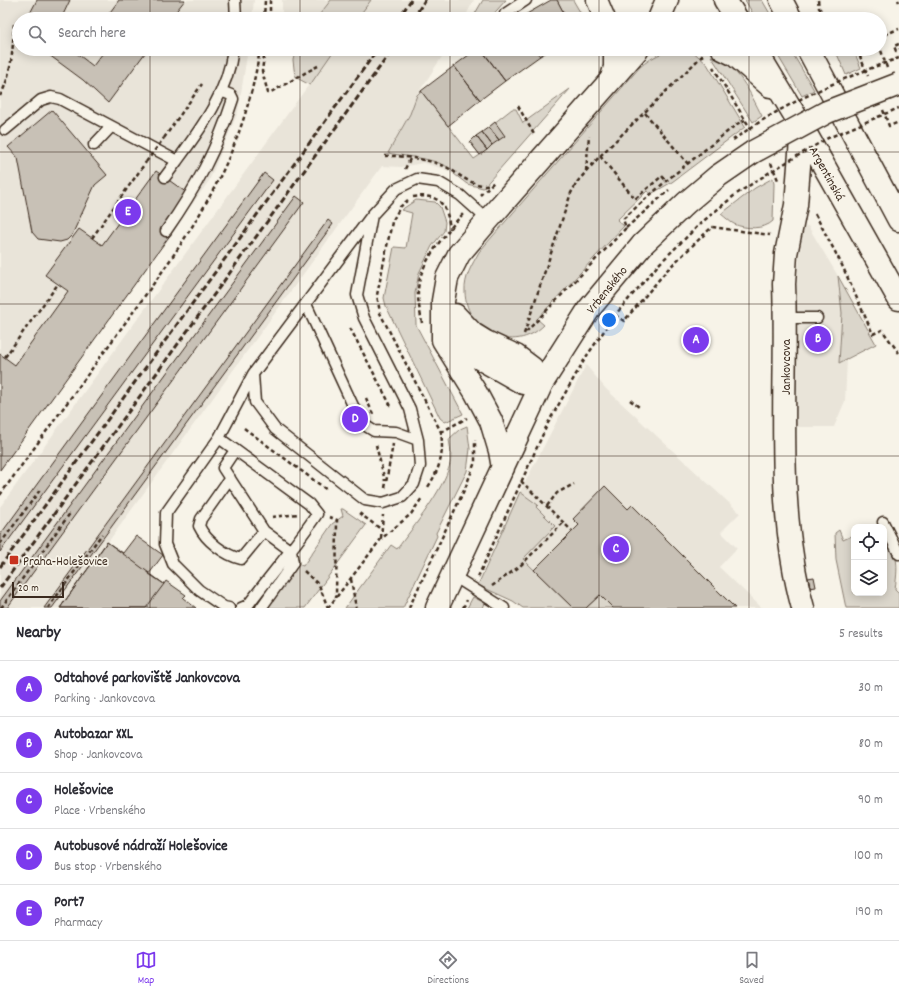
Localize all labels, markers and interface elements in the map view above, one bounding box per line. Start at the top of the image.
search box [12,12,887,56]
icon: search [26,23,48,45]
text: Search here [58,23,126,45]
street label: Argentinská [803,143,849,205]
pin: E [115,197,141,227]
street label: Vrbenského [583,262,633,319]
your location [599,310,619,330]
pin: B [805,324,831,354]
pin: A [683,325,709,355]
street label: Jankovcova [778,338,797,395]
pin: D [342,404,368,434]
map controls [851,524,887,596]
button: locate [851,524,887,560]
pin: C [603,534,629,564]
place label: Praha-Holešovice [23,553,108,572]
marker: Praha-Holešovice [8,554,20,566]
button: layers [851,560,887,596]
scale bar [12,580,64,599]
text: 20 m [18,581,39,597]
text: Nearby [16,622,60,646]
text: 5 results [839,625,883,644]
text: Odtahové parkoviště Jankovcova [54,668,240,690]
text: A [25,679,33,698]
text: 30 m [858,679,883,698]
text: Parking · Jankovcova [54,690,155,709]
text: Autobazar XXL [54,724,133,746]
text: B [26,735,32,754]
text: 80 m [859,735,883,754]
text: Shop · Jankovcova [54,746,142,765]
text: Holešovice [54,780,113,802]
text: C [26,791,32,810]
text: 90 m [858,791,883,810]
text: Place · Vrbenského [54,802,146,821]
text: Autobusové nádraží Holešovice [54,836,228,858]
text: D [26,847,32,866]
text: 100 m [854,847,883,866]
text: Bus stop · Vrbenského [54,858,162,877]
text: Port7 [54,892,84,914]
text: E [26,903,32,922]
text: 190 m [855,903,883,922]
text: Pharmacy [54,914,102,933]
tab: Map [135,949,157,989]
tab: Directions [427,949,469,989]
tab: Saved [739,949,764,989]

